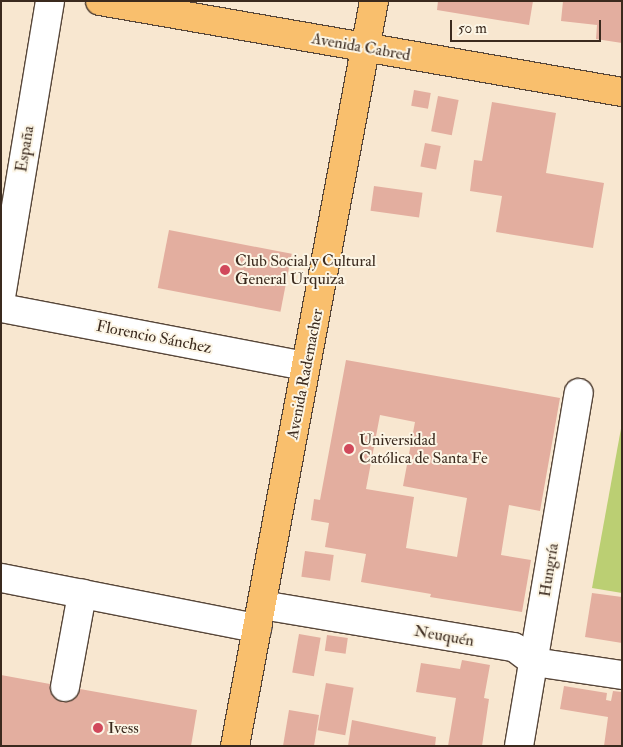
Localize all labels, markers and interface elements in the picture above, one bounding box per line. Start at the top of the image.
scale bar [453,10,604,42]
text: 50 m [458,19,487,38]
street label: Avenida Cabred [310,29,412,65]
street label: España [12,125,38,173]
place label: Club Social y Cultural General Urquiza [235,251,376,289]
marker: Club Social y Cultural General Urquiza [219,264,231,276]
street label: Avenida Rademacher [283,307,327,441]
street label: Florencio Sánchez [95,316,213,358]
place label: Universidad Católica de Santa Fe [359,430,488,468]
marker: Universidad Católica de Santa Fe [343,443,355,455]
street label: Hungría [535,542,563,598]
street label: Neuquén [413,621,475,651]
place label: Ivess [108,718,139,738]
marker: Ivess [92,722,104,734]

